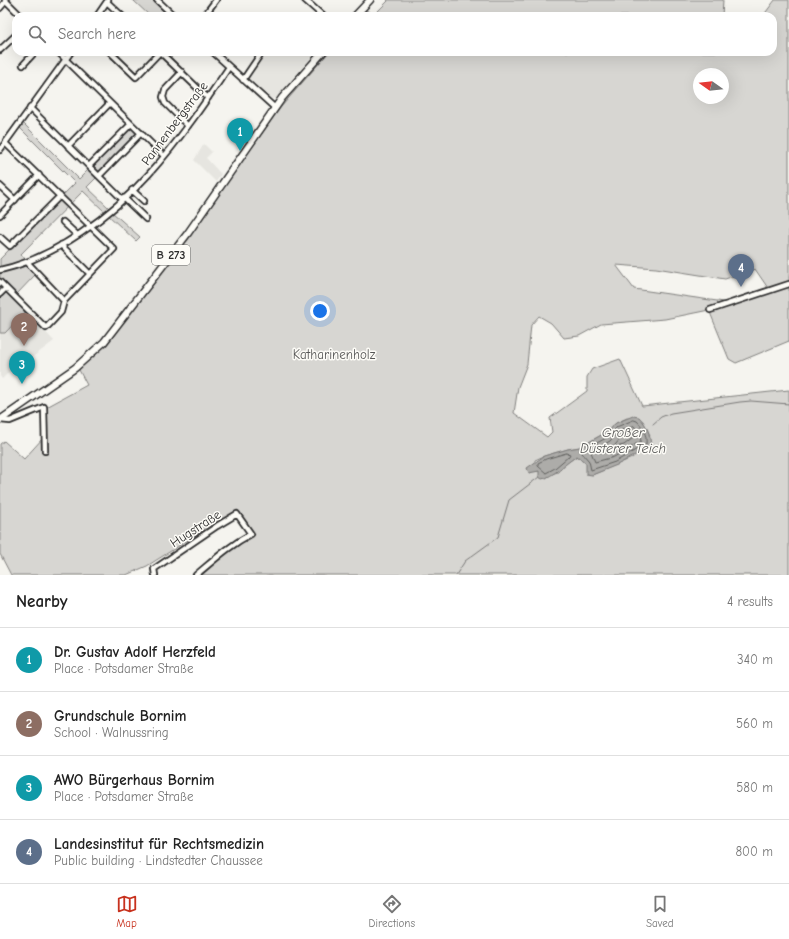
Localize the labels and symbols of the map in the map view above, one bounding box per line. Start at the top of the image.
north arrow [693,68,729,104]
street label: Pannenbergstraße [138,78,211,168]
pin: 1 [227,118,253,151]
road number: B 273 [152,245,190,265]
pin: 4 [728,254,754,287]
your location [310,301,330,321]
pin: 2 [11,313,37,346]
park label: Katharinenholz [293,347,376,362]
pin: 3 [9,351,35,384]
water label: Großer Düsterer Teich [580,424,666,457]
street label: Hugstraße [167,506,224,550]

